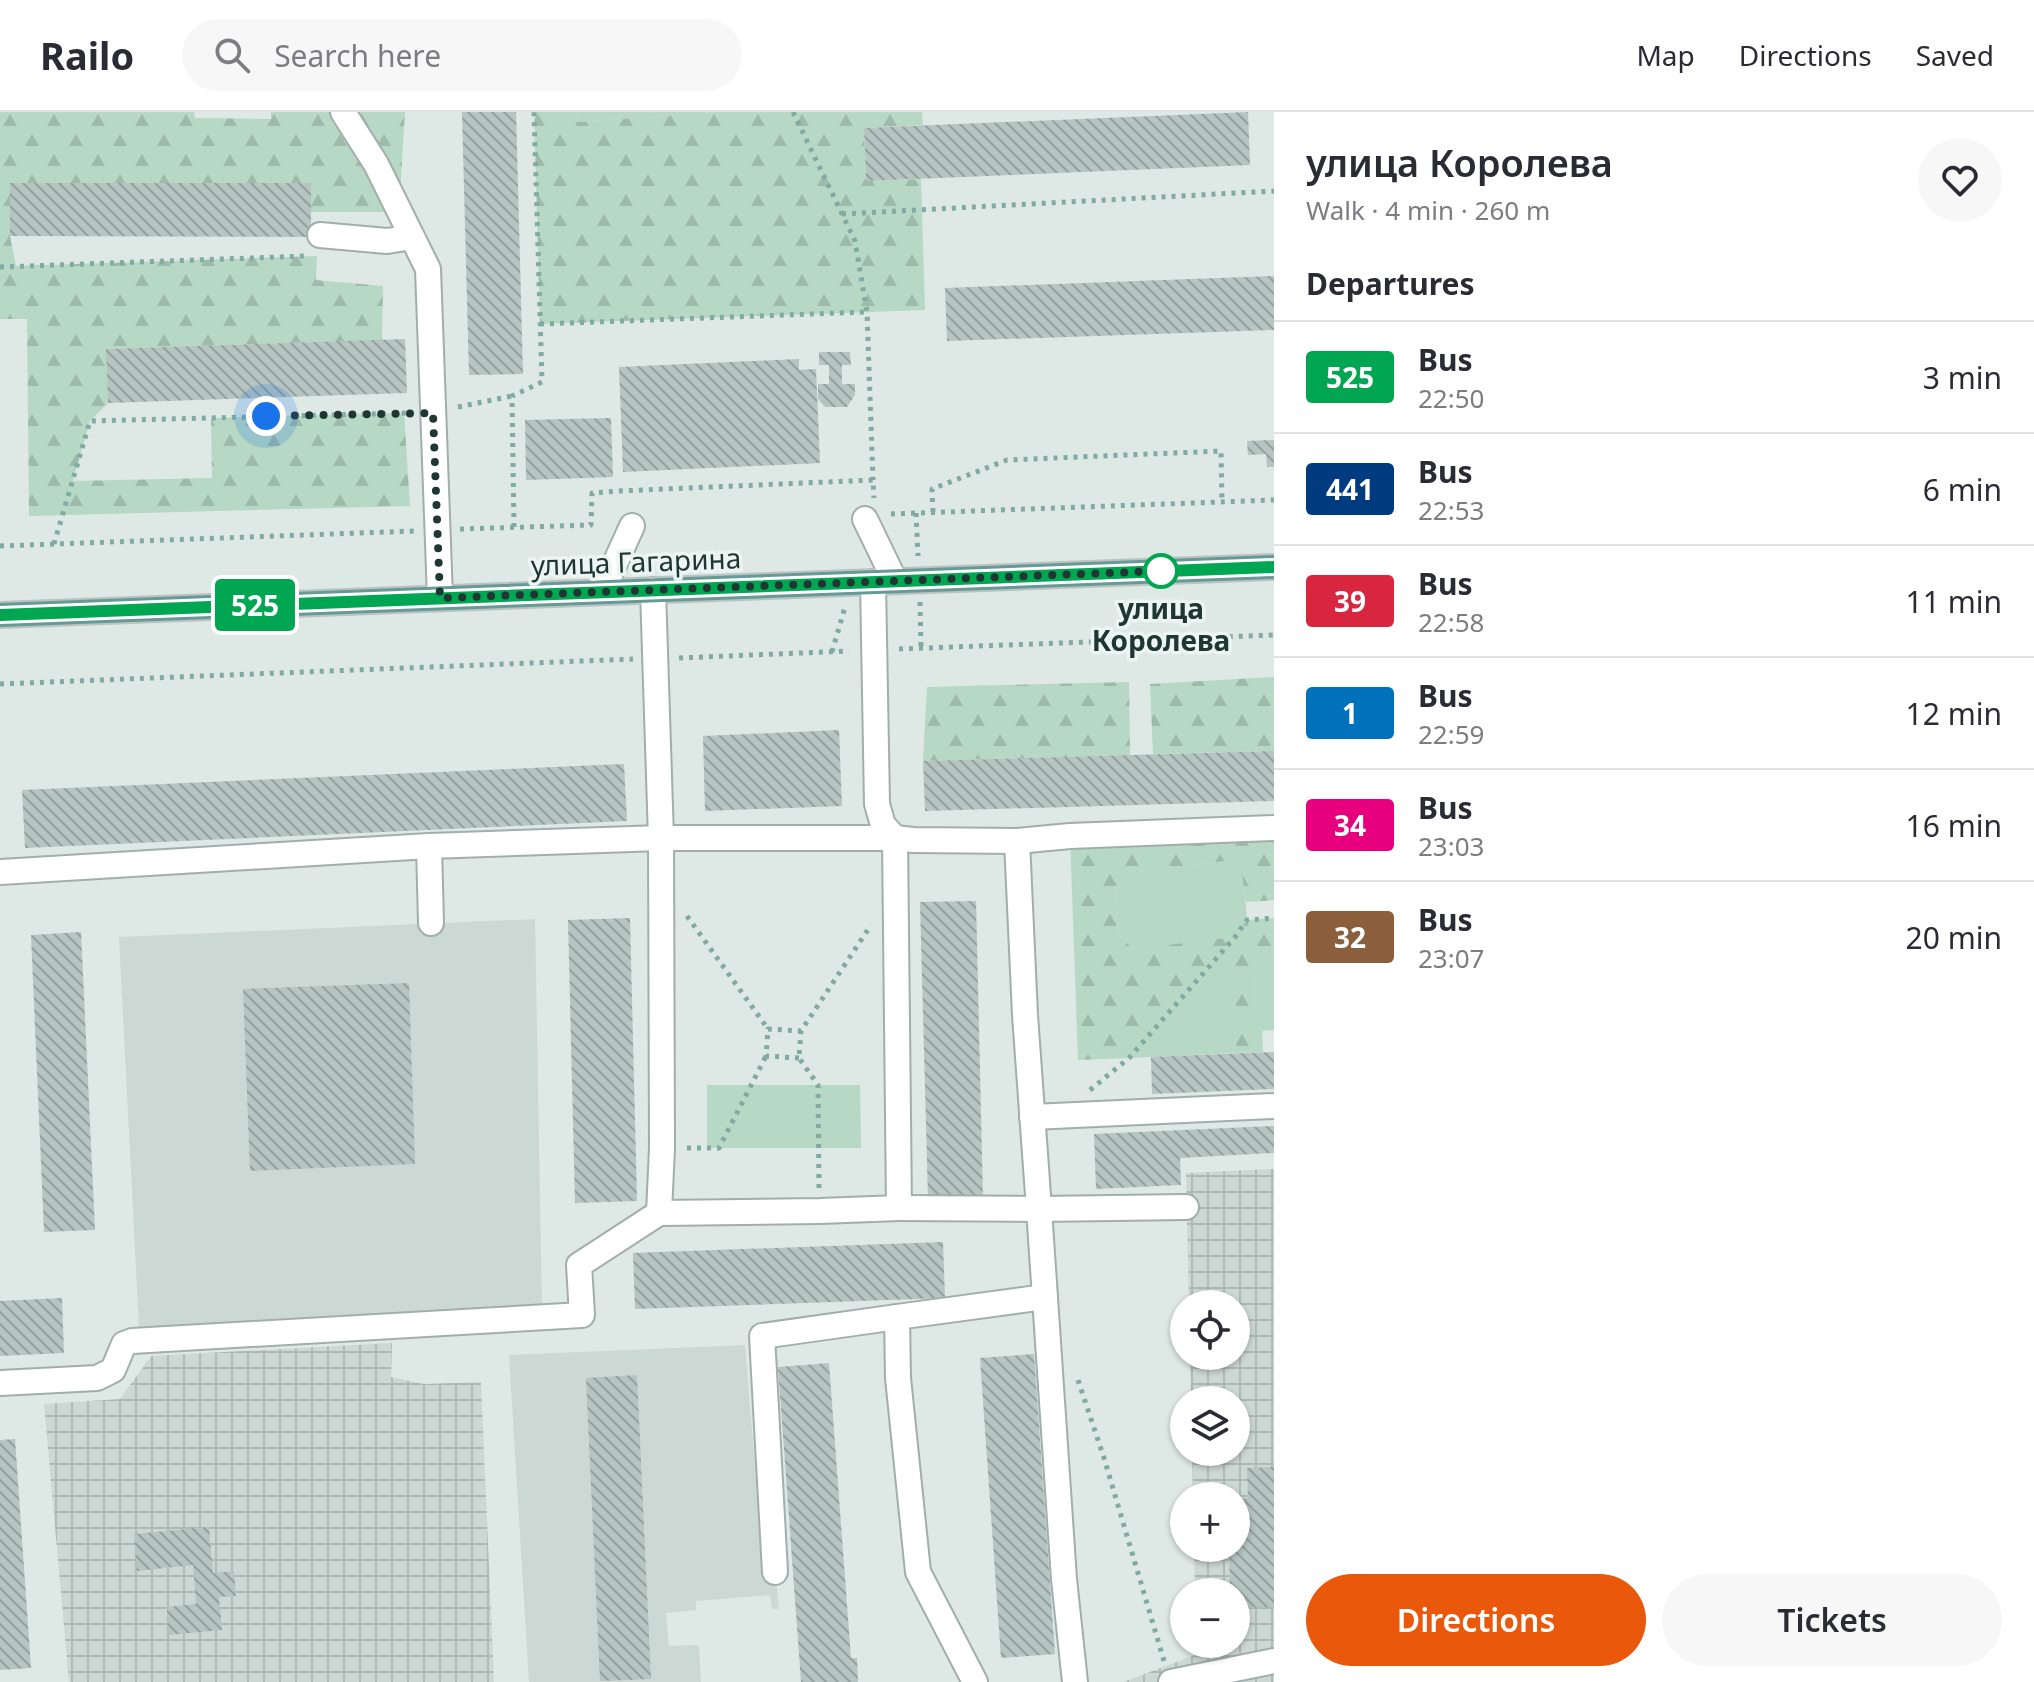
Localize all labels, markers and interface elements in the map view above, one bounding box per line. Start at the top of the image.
search box [182,19,742,91]
text: Railo [40,29,134,81]
icon: search [210,33,254,77]
text: Search here [274,35,441,76]
text: Map [1636,36,1695,74]
text: Directions [1739,36,1872,74]
text: Saved [1916,36,1994,74]
text: улица Королева [1306,136,1613,188]
button: heart [1918,138,2002,222]
text: Walk · 4 min · 260 m [1306,192,1550,228]
text: Departures [1306,263,1475,304]
text: Bus [1418,339,1473,380]
text: 3 min [1923,357,2002,398]
text: 525 [1326,358,1374,396]
text: 22:50 [1418,380,1484,416]
your location [246,396,286,436]
text: Bus [1418,451,1473,492]
text: 6 min [1923,469,2002,510]
text: 441 [1326,470,1374,508]
text: 22:53 [1418,492,1484,528]
street label: улица Гагарина [530,538,742,584]
marker: улица Королева [1144,554,1178,588]
text: Bus [1418,563,1473,604]
line badge: 525 [209,579,301,631]
text: 11 min [1906,581,2002,622]
text: 39 [1334,582,1366,620]
text: 525 [231,586,279,624]
place label: улица Королева [1092,589,1230,659]
text: 22:58 [1418,604,1484,640]
text: Bus [1418,675,1473,716]
text: 12 min [1906,693,2002,734]
text: 1 [1342,694,1358,732]
text: 22:59 [1418,716,1484,752]
text: Bus [1418,787,1473,828]
text: 16 min [1906,805,2002,846]
text: 34 [1334,806,1366,844]
text: 23:03 [1418,828,1484,864]
text: Bus [1418,899,1473,940]
text: 20 min [1906,917,2002,958]
text: 32 [1334,918,1366,956]
text: 23:07 [1418,940,1484,976]
map controls [1170,1290,1250,1658]
button: locate [1170,1290,1250,1370]
button: layers [1170,1386,1250,1466]
button: + [1170,1482,1250,1562]
button: Directions [1306,1574,1646,1666]
button: Tickets [1662,1574,2002,1666]
button: − [1170,1578,1250,1658]

